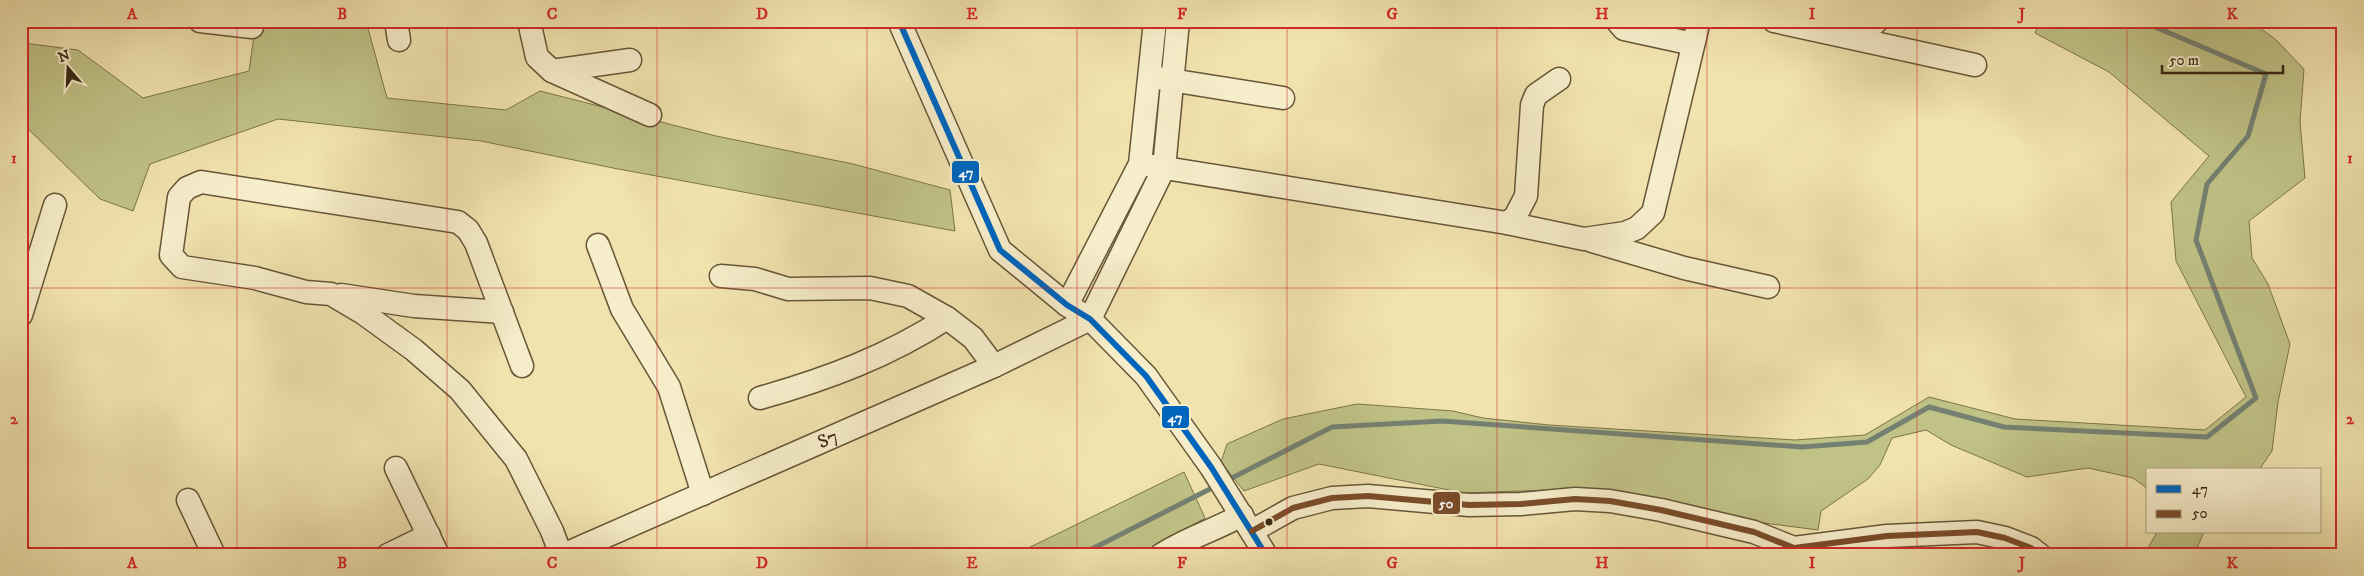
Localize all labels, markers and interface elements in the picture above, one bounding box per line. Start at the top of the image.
text: A [126,4,138,24]
text: B [337,4,347,24]
text: C [547,4,557,24]
text: D [756,4,768,24]
text: E [966,4,978,24]
text: F [1177,4,1187,24]
text: G [1386,4,1398,24]
text: H [1595,4,1609,24]
text: I [1809,4,1816,24]
text: J [2017,4,2026,24]
text: K [2226,4,2238,24]
north arrow [42,42,92,92]
scale bar [2162,42,2283,74]
text: N [56,46,73,67]
text: 50 m [2169,51,2199,70]
text: 1 [11,148,17,168]
text: 1 [2347,148,2353,168]
line badge: 47 [951,160,980,184]
text: 47 [958,164,973,182]
line badge: 47 [1161,405,1190,429]
text: 2 [10,409,19,429]
text: 47 [1167,409,1182,427]
text: 2 [2346,409,2355,429]
street label: S7 [814,424,841,453]
legend [2146,468,2322,534]
text: 47 [2192,480,2208,499]
line badge: 50 [1432,491,1461,515]
text: 50 [1438,495,1454,513]
text: 50 [2192,504,2208,523]
unlabelled marker [1264,517,1274,527]
text: A [126,553,138,573]
text: B [337,553,347,573]
text: C [547,553,557,573]
text: D [756,553,768,573]
text: E [966,553,978,573]
text: F [1177,553,1187,573]
text: G [1386,553,1398,573]
text: H [1595,553,1609,573]
text: I [1809,553,1816,573]
text: J [2017,553,2026,573]
text: K [2226,553,2238,573]

